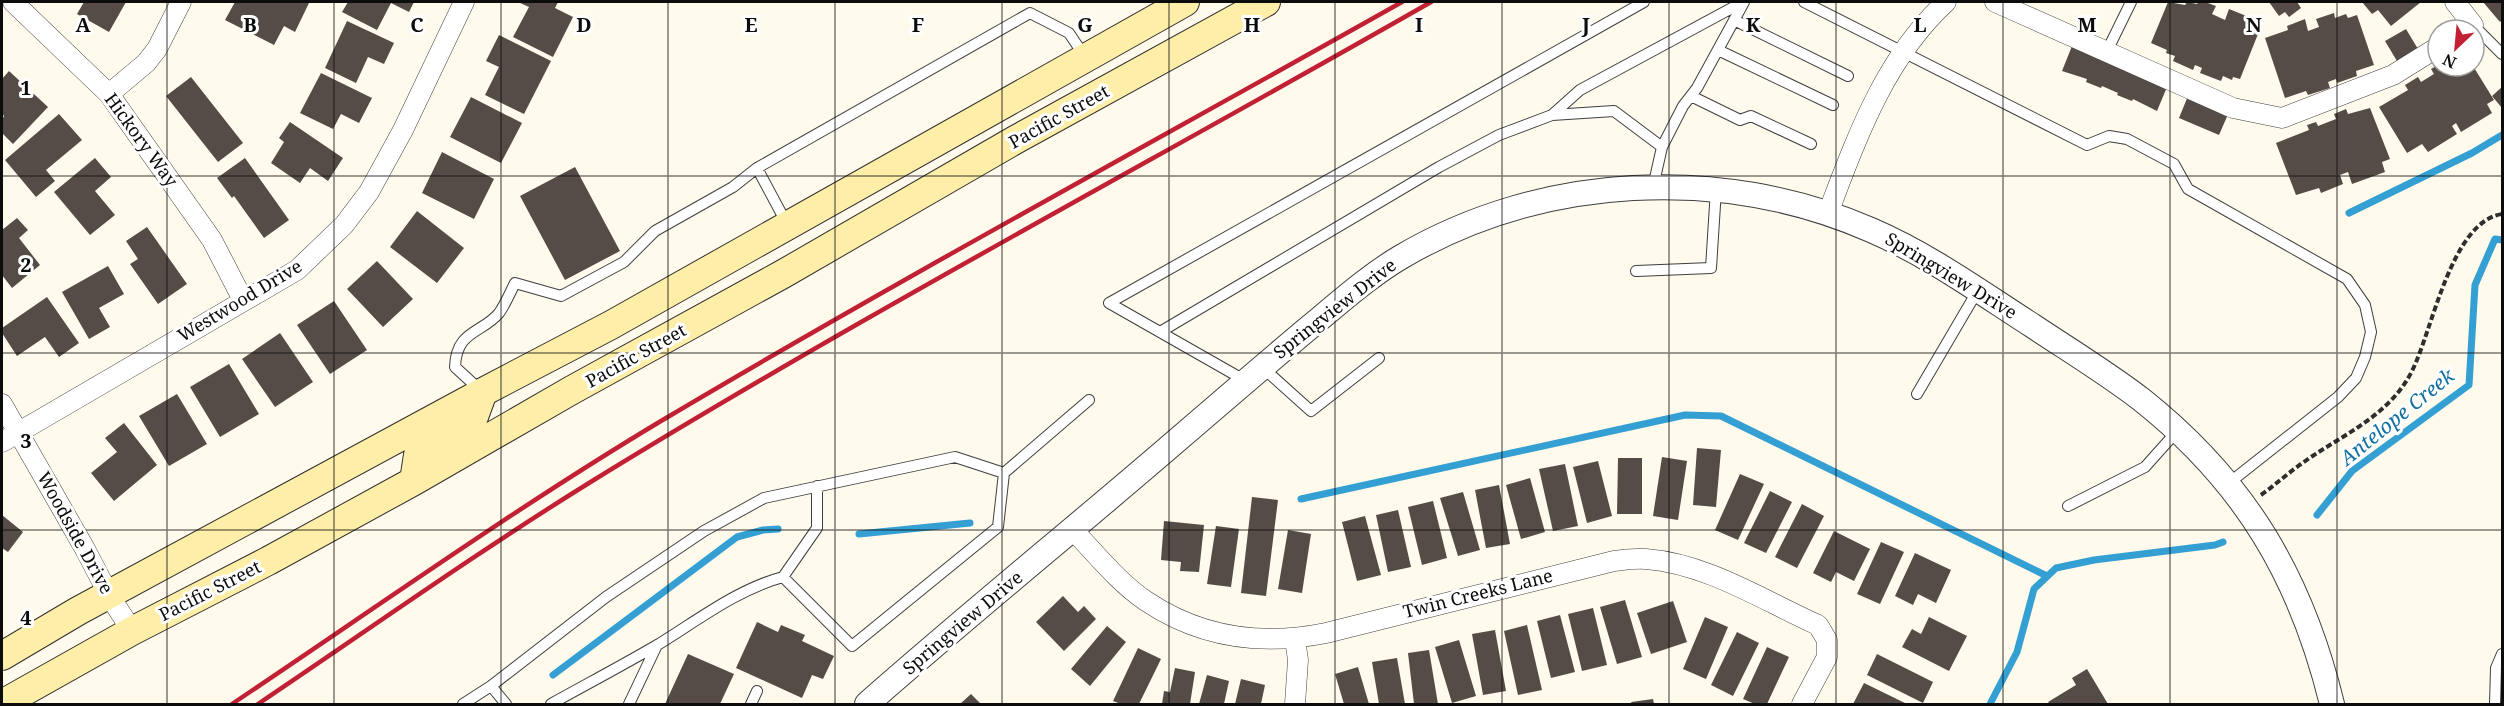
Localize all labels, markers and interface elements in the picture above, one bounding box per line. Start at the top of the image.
text: A [75,11,91,38]
text: B [243,11,257,38]
text: C [410,11,424,38]
text: D [576,11,592,38]
text: E [744,11,758,38]
text: F [912,11,924,38]
text: G [1077,11,1093,38]
text: H [1244,11,1260,38]
text: I [1415,11,1423,38]
text: J [1581,11,1590,38]
text: K [1746,11,1761,38]
text: L [1913,11,1927,38]
text: M [2077,11,2097,38]
text: N [2246,11,2262,38]
north arrow [2426,18,2486,78]
text: N [2439,49,2460,74]
text: 1 [20,74,32,101]
street label: Pacific Street [1004,79,1113,154]
street label: Hickory Way [100,88,184,192]
street label: Springview Drive [1881,226,2022,324]
text: 2 [20,251,32,278]
street label: Westwood Drive [173,253,306,347]
street label: Springview Drive [1268,253,1401,364]
street label: Pacific Street [581,318,690,393]
water label: Antelope Creek [2332,362,2460,472]
text: 3 [20,427,32,454]
street label: Woodside Drive [32,467,119,598]
street label: Pacific Street [155,554,265,626]
street label: Twin Creeks Lane [1400,563,1555,623]
street label: Springview Drive [897,565,1027,680]
text: 4 [20,604,32,631]

